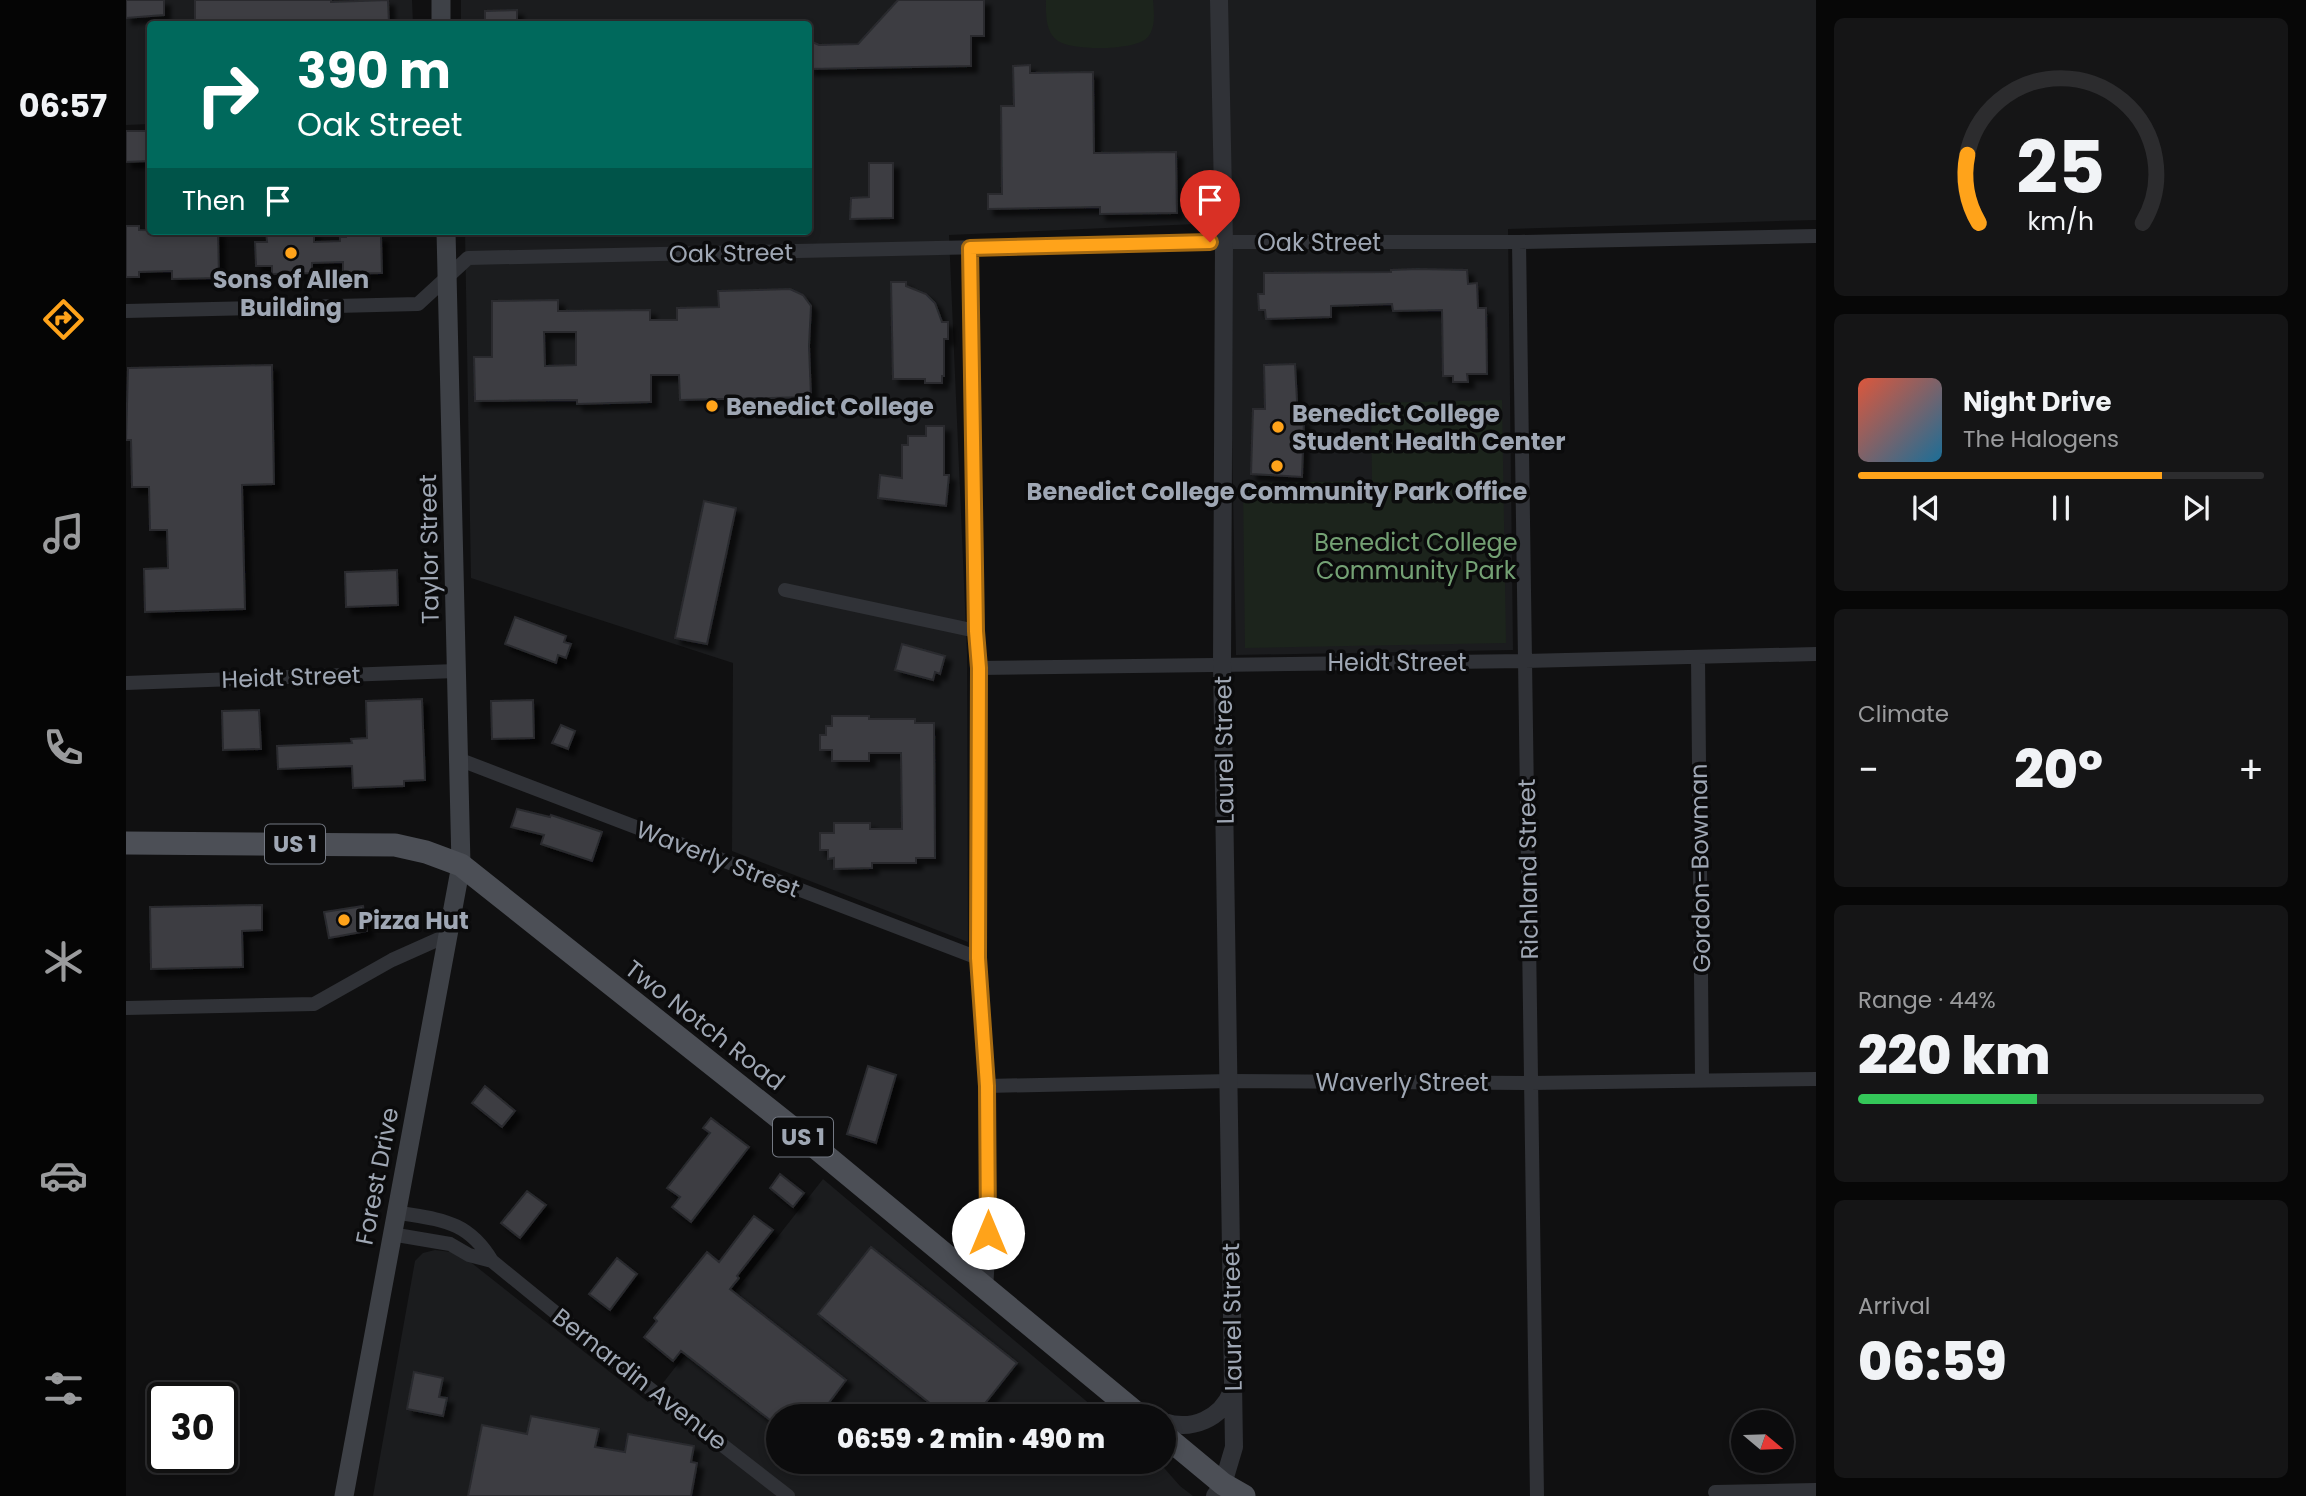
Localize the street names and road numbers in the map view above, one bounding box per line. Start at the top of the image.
street label: Oak Street [1257,226,1381,259]
street label: Oak Street [669,235,793,271]
street label: Taylor Street [411,474,447,624]
street label: Heidt Street [1327,646,1467,679]
street label: Heidt Street [221,658,361,696]
street label: Laurel Street [1206,676,1242,824]
street label: Gordon-Bowman [1682,763,1718,973]
street label: Richland Street [1510,778,1546,960]
street label: Waverly Street [631,813,805,905]
road number: US 1 [265,824,325,864]
street label: Two Notch Road [618,952,792,1098]
street label: Waverly Street [1315,1066,1489,1099]
street label: Forest Drive [348,1105,406,1247]
road number: US 1 [773,1118,833,1156]
street label: Laurel Street [1214,1243,1250,1391]
street label: Bernardin Avenue [546,1300,734,1458]

